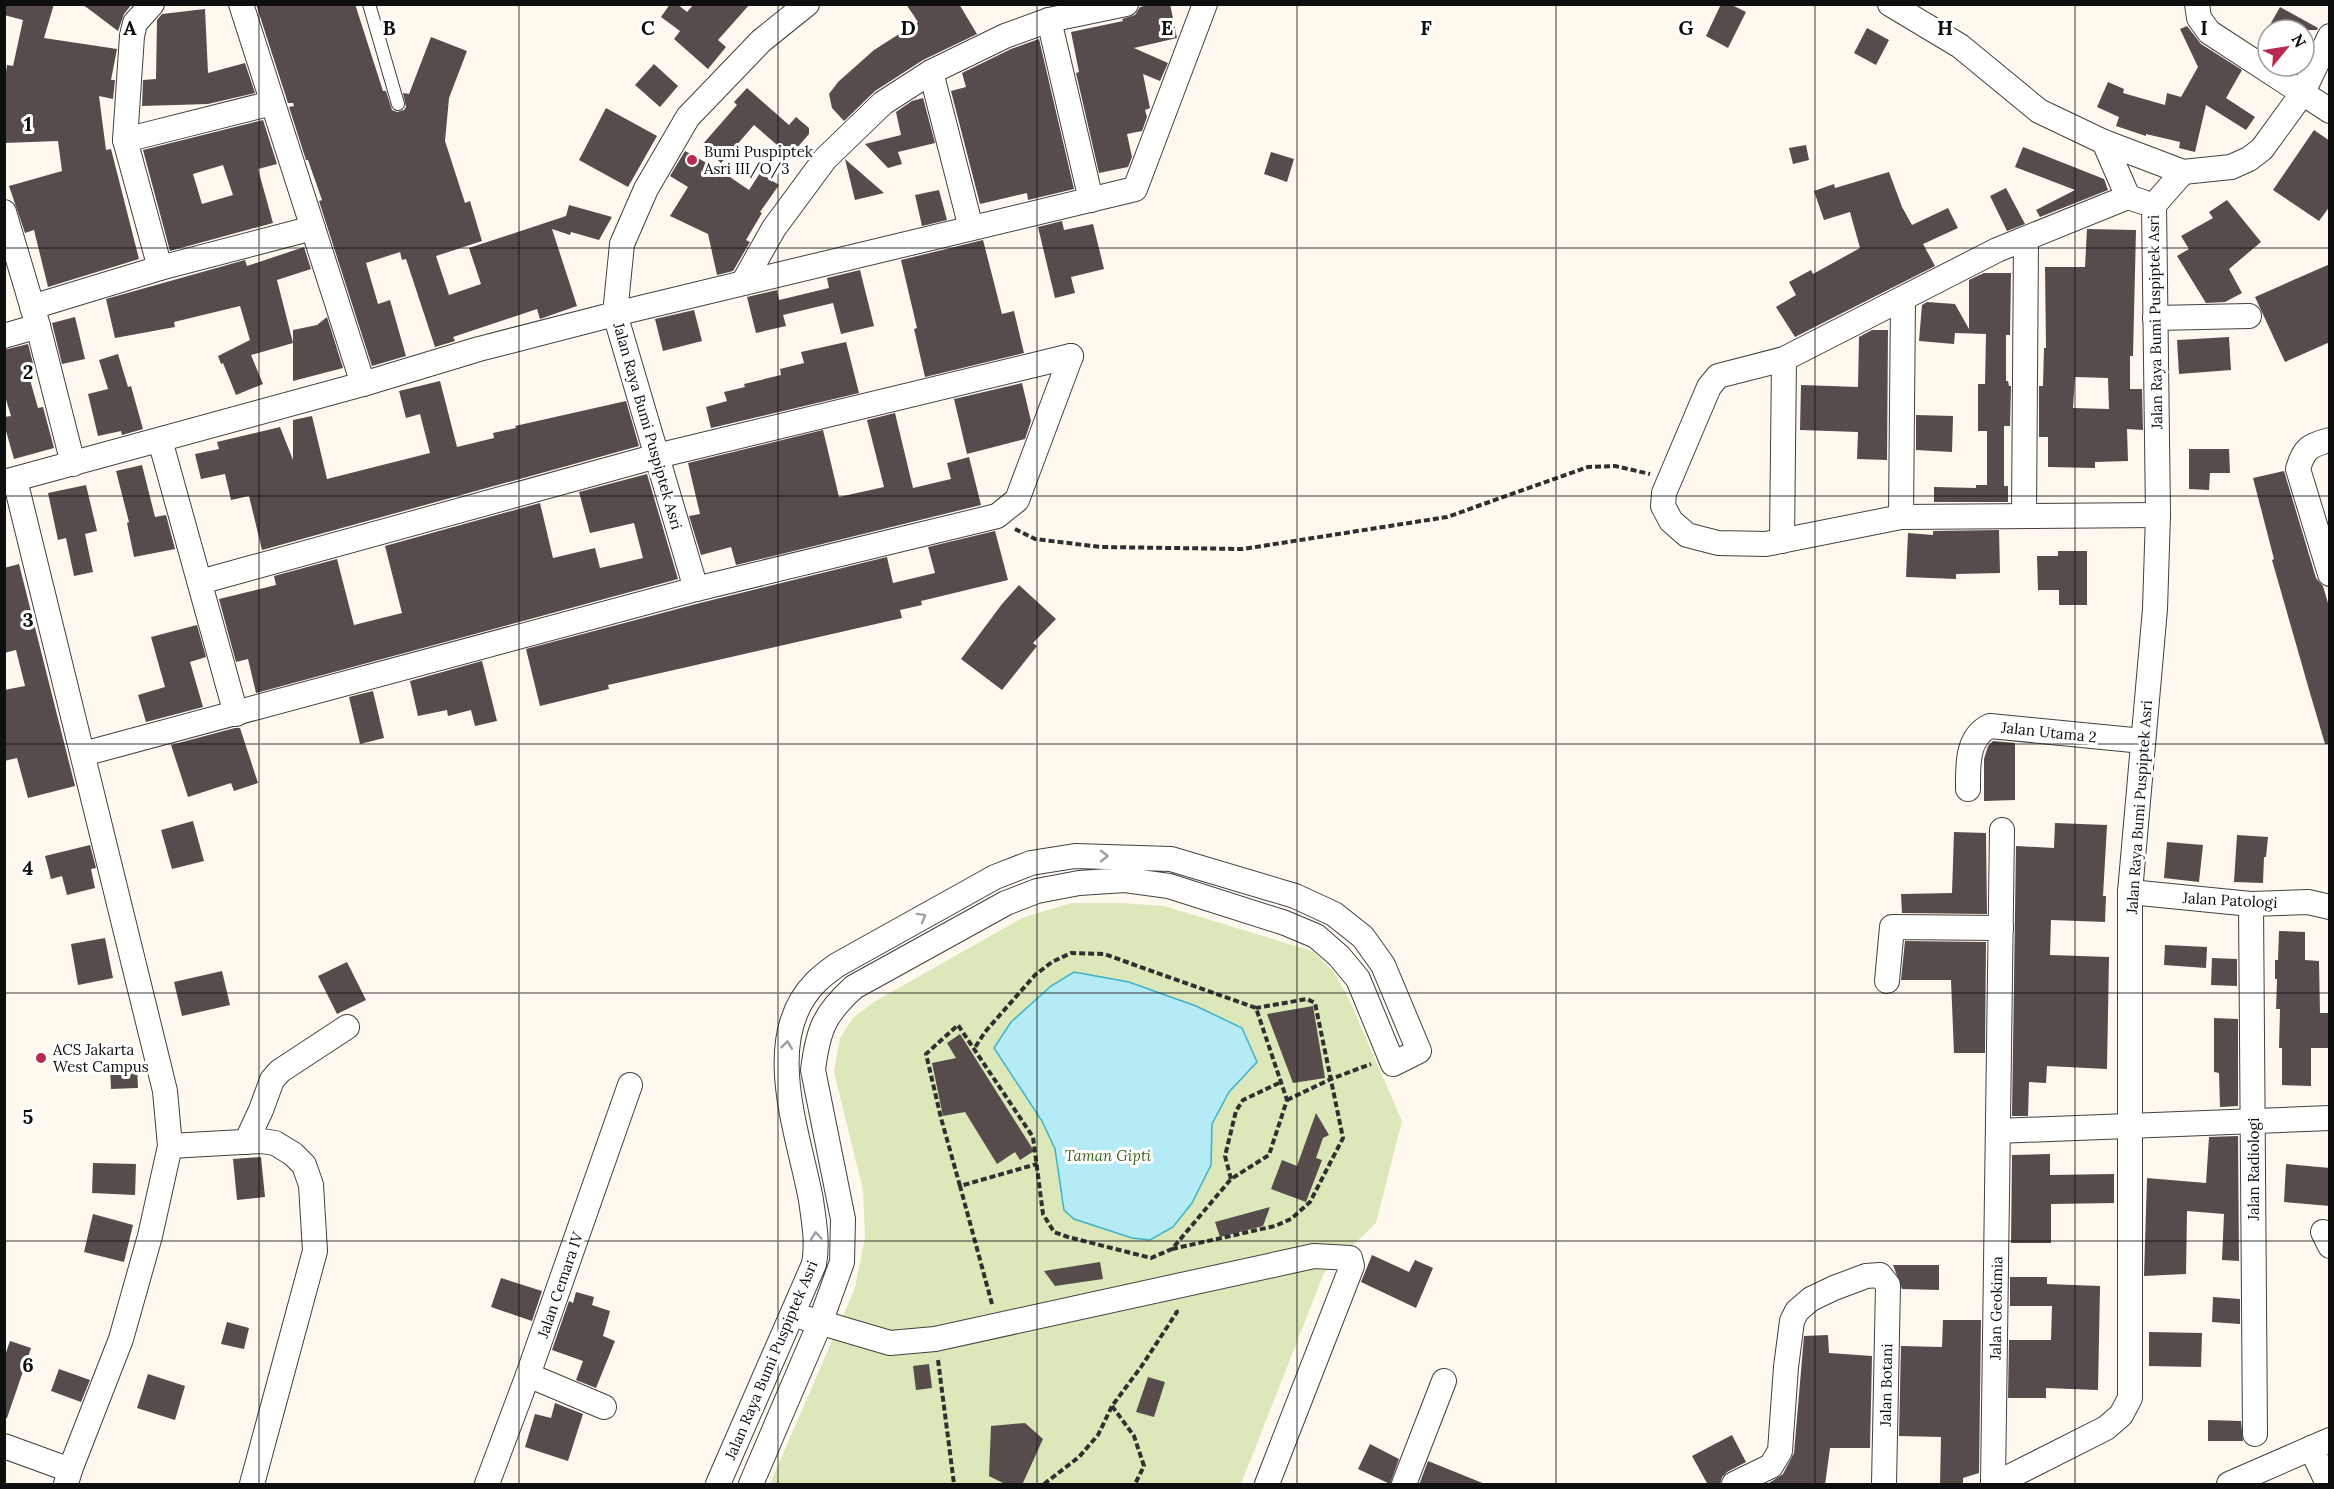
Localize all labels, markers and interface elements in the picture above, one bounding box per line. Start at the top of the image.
text: A [123,15,137,40]
text: B [382,15,396,40]
text: C [641,15,655,40]
text: D [900,15,916,40]
text: E [1161,15,1173,40]
text: F [1420,15,1432,40]
text: G [1678,15,1694,40]
text: H [1937,15,1953,40]
text: I [2200,15,2208,40]
north arrow [2256,18,2316,78]
text: N [2287,30,2311,51]
text: 1 [24,111,32,136]
place label: Bumi Puspiptek Asri III/O/3 [703,142,813,179]
marker: Bumi Puspiptek Asri III/O/3 [685,153,699,167]
street label: Jalan Raya Bumi Puspiptek Asri [2144,215,2166,430]
street label: Jalan Raya Bumi Puspiptek Asri [609,319,687,532]
text: 2 [23,359,33,384]
text: 3 [22,607,34,632]
street label: Jalan Raya Bumi Puspiptek Asri [2122,699,2156,916]
street label: Jalan Utama 2 [1999,717,2098,746]
one-way arrow [1099,850,1108,862]
text: 4 [23,855,34,880]
street label: Jalan Patologi [2181,888,2278,912]
one-way arrow [916,913,927,925]
place label: ACS Jakarta West Campus [52,1040,149,1076]
one-way arrow [780,1040,793,1049]
marker: ACS Jakarta West Campus [34,1051,48,1065]
text: 5 [23,1104,34,1129]
street label: Jalan Radiologi [2244,1118,2263,1221]
park label: Taman Gipti [1065,1146,1151,1165]
street label: Jalan Cemara IV [533,1228,587,1341]
one-way arrow [810,1232,823,1241]
street label: Jalan Geokimia [1986,1256,2006,1361]
street label: Jalan Raya Bumi Puspiptek Asri [720,1258,822,1463]
street label: Jalan Botani [1876,1343,1896,1428]
text: 6 [22,1352,34,1377]

